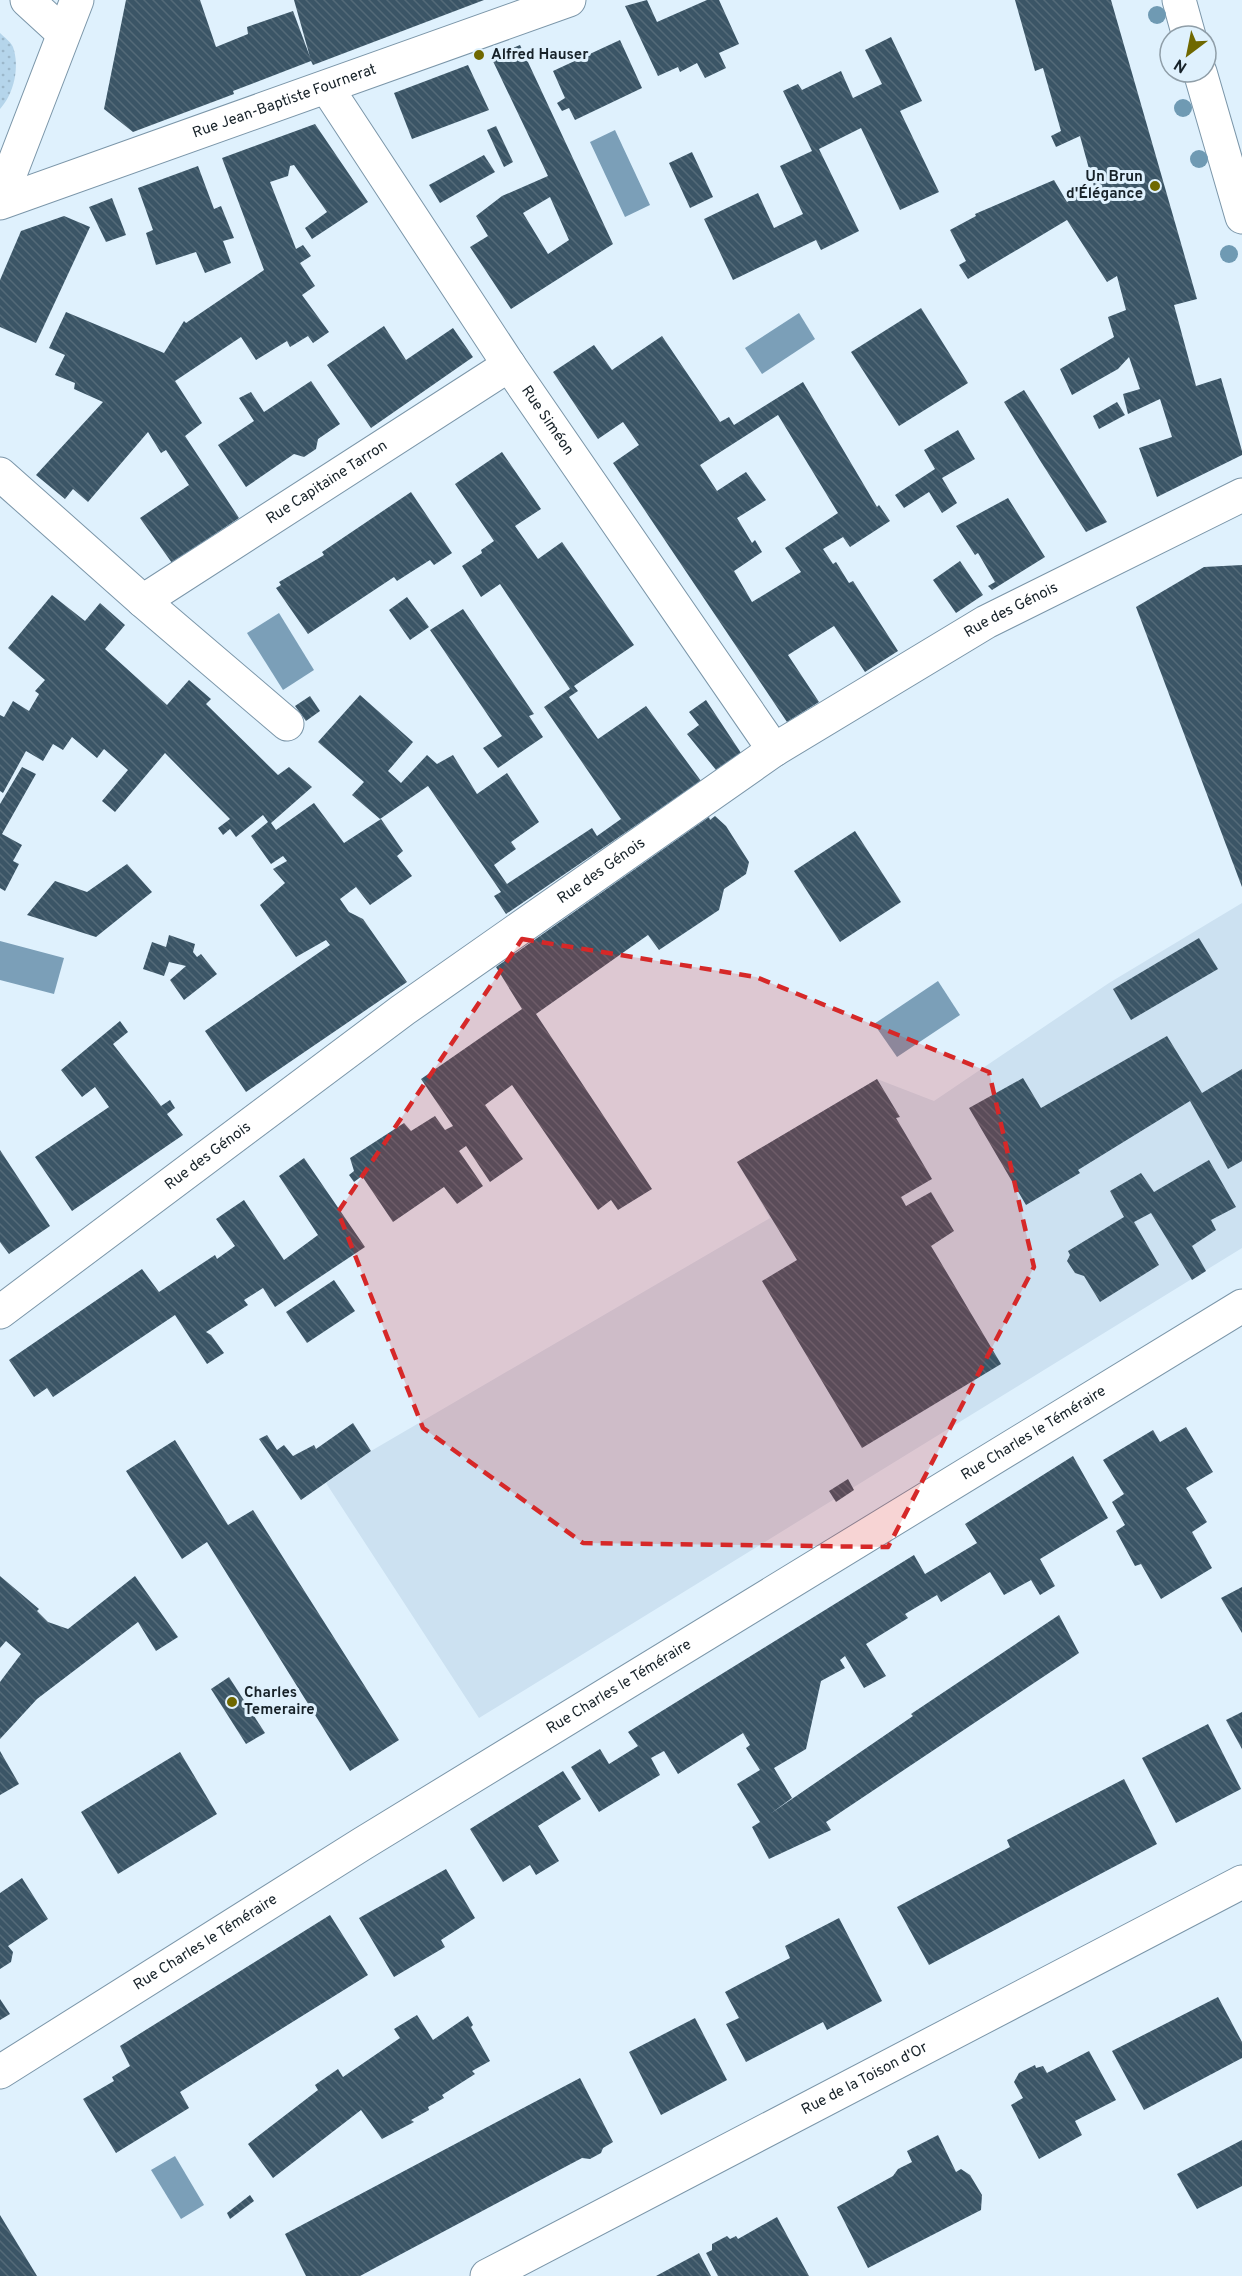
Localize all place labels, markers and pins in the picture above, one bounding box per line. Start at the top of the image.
place label: Alfred Hauser [491,46,589,65]
marker: Alfred Hauser [472,48,486,62]
place label: Un Brun d'Élégance [1066,168,1143,204]
marker: Un Brun d'Élégance [1148,179,1162,193]
place label: Charles Temeraire [244,1684,315,1720]
marker: Charles Temeraire [225,1695,239,1709]

